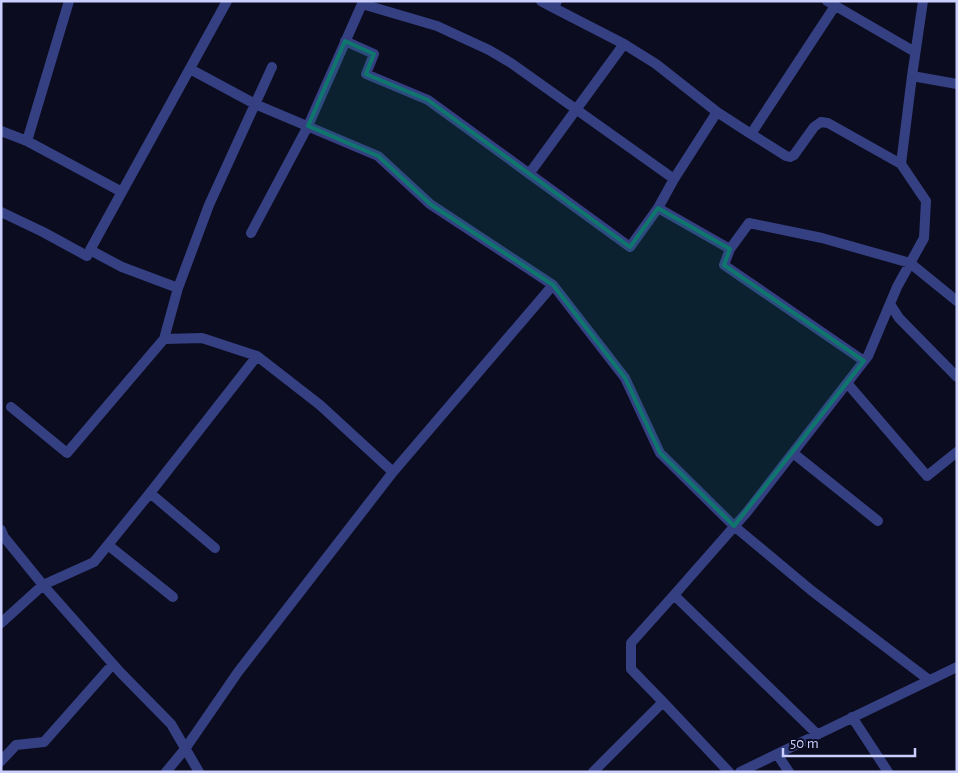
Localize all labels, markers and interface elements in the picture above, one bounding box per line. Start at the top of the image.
scale bar [783,726,916,758]
text: 50 m [790,736,819,751]

